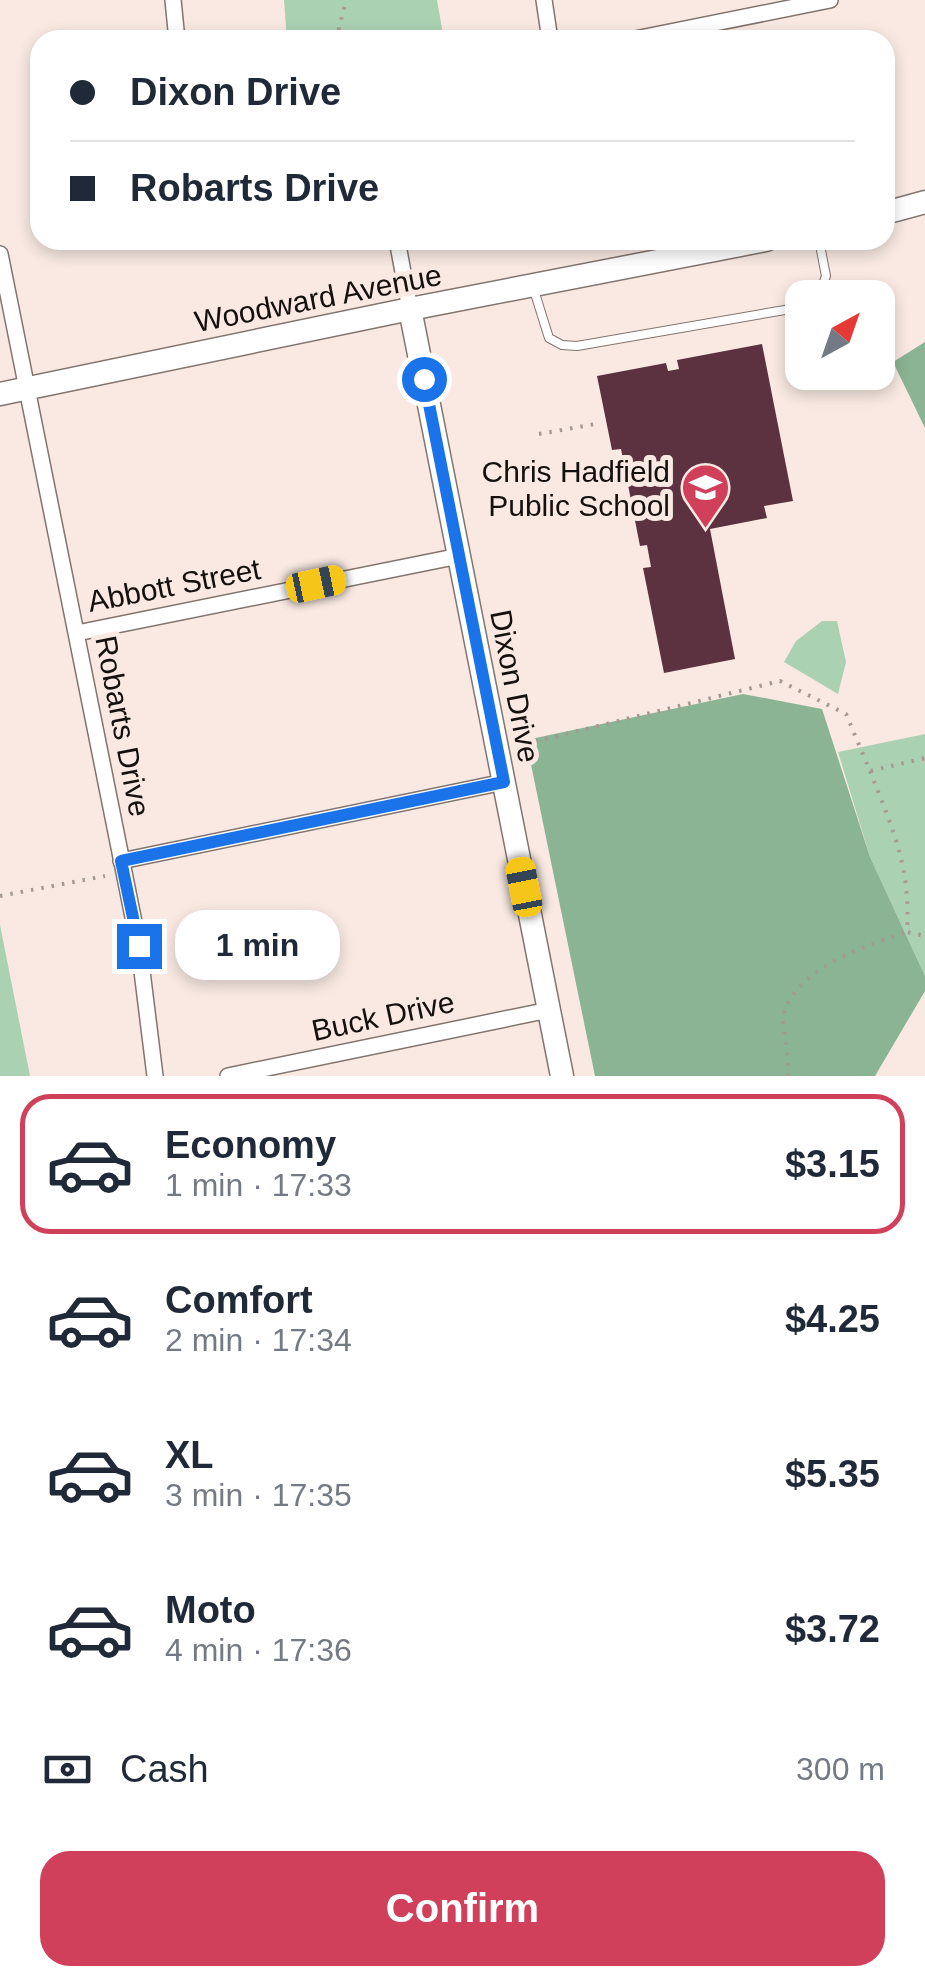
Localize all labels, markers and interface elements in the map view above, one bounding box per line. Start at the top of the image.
text: Dixon Drive [130,71,341,113]
text: Robarts Drive [130,167,379,209]
street label: Woodward Avenue [192,258,444,338]
north arrow [785,280,895,390]
map controls [785,280,895,390]
route start [402,357,447,402]
place label: Chris Hadfield Public School [482,455,670,522]
school or university icon: Chris Hadfield Public School [679,462,731,530]
street label: Abbott Street [85,552,264,618]
car [284,563,348,605]
street label: Dixon Drive [484,607,546,765]
street label: Robarts Drive [89,633,157,819]
car [504,855,544,919]
callout: 1 min [174,911,339,981]
route end [117,924,162,969]
text: 1 min [216,927,299,963]
street label: Buck Drive [309,985,457,1047]
icon: car [45,1119,135,1209]
text: Economy [165,1124,336,1166]
text: $3.15 [785,1143,880,1185]
text: 1 min · 17:33 [165,1167,352,1203]
icon: car [45,1274,135,1364]
text: Comfort [165,1279,313,1321]
text: $4.25 [785,1298,880,1340]
text: 2 min · 17:34 [165,1322,352,1358]
icon: car [45,1429,135,1519]
text: XL [165,1434,214,1476]
text: $5.35 [785,1453,880,1495]
text: 3 min · 17:35 [165,1477,352,1513]
icon: car [45,1584,135,1674]
text: Moto [165,1589,256,1631]
text: $3.72 [785,1608,880,1650]
text: 4 min · 17:36 [165,1632,352,1668]
icon: cash [40,1742,95,1797]
text: Cash [120,1748,209,1790]
text: 300 m [796,1751,885,1787]
button: Confirm [40,1851,885,1966]

